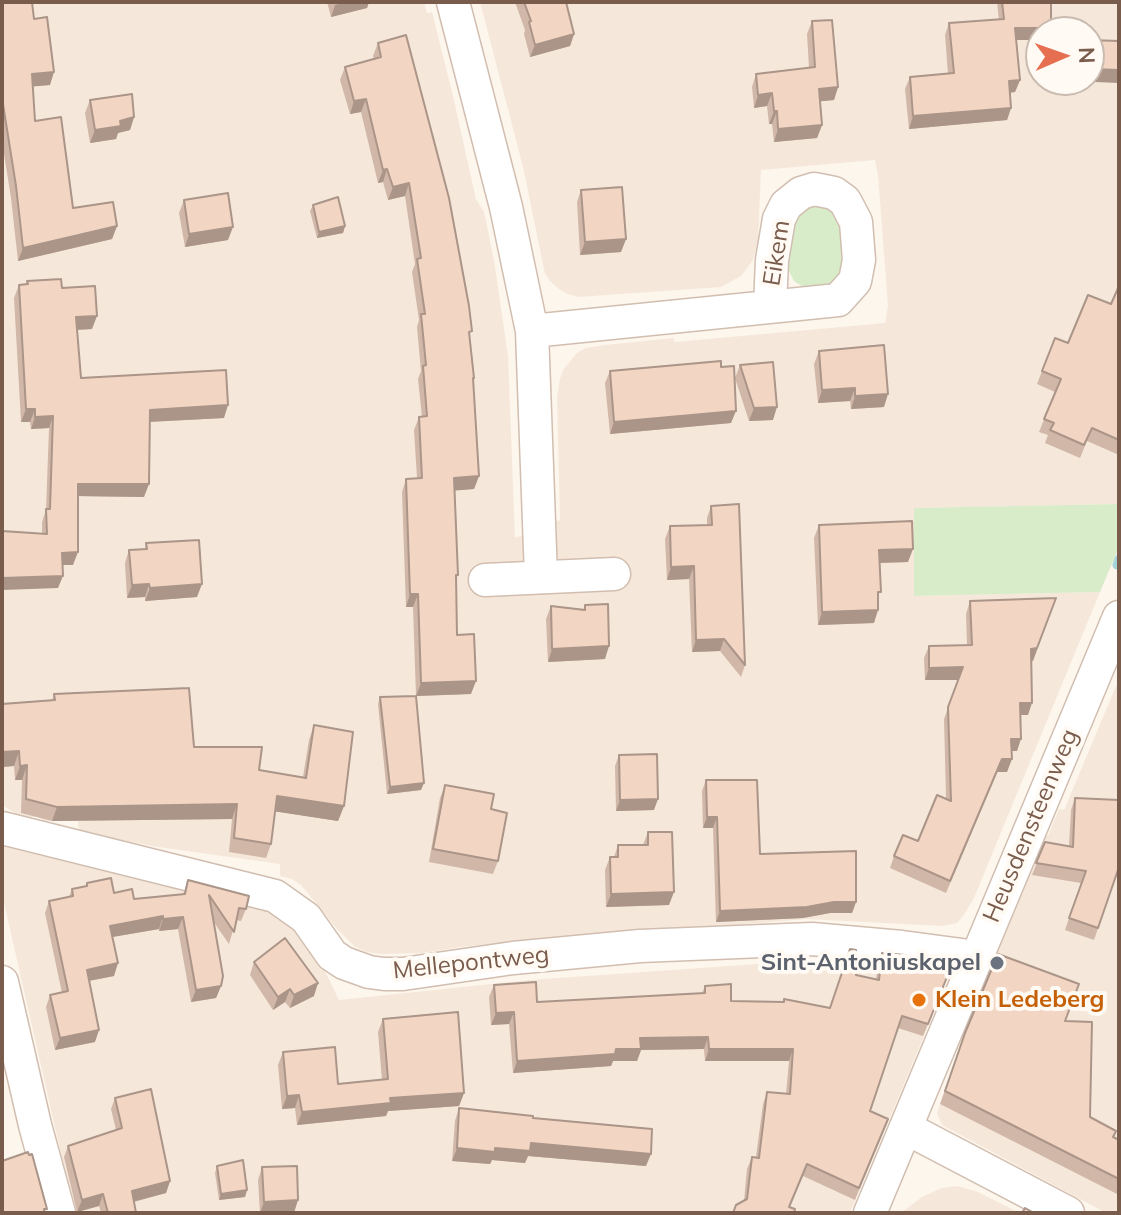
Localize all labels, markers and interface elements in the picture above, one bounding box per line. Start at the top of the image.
north arrow [1025,16,1105,96]
text: N [1073,46,1101,64]
street label: Eikem [758,218,796,288]
street label: Heusdensteenweg [977,725,1085,927]
street label: Mellepontweg [391,940,551,986]
place label: Sint-Antoniuskapel [761,949,981,977]
marker: Sint-Antoniuskapel [988,954,1006,972]
place label: Klein Ledeberg [935,986,1104,1014]
marker: Klein Ledeberg [910,991,928,1009]

